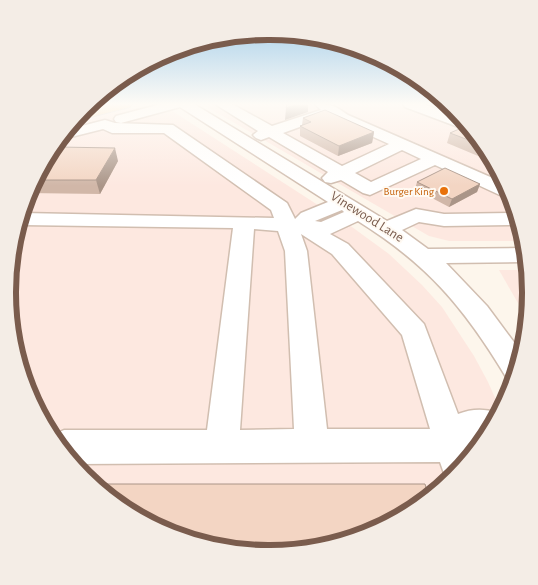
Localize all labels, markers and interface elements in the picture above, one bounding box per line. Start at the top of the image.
marker: Burger King [438,185,450,197]
place label: Burger King [384,186,435,197]
street label: Vinewood Lane [328,189,406,245]

